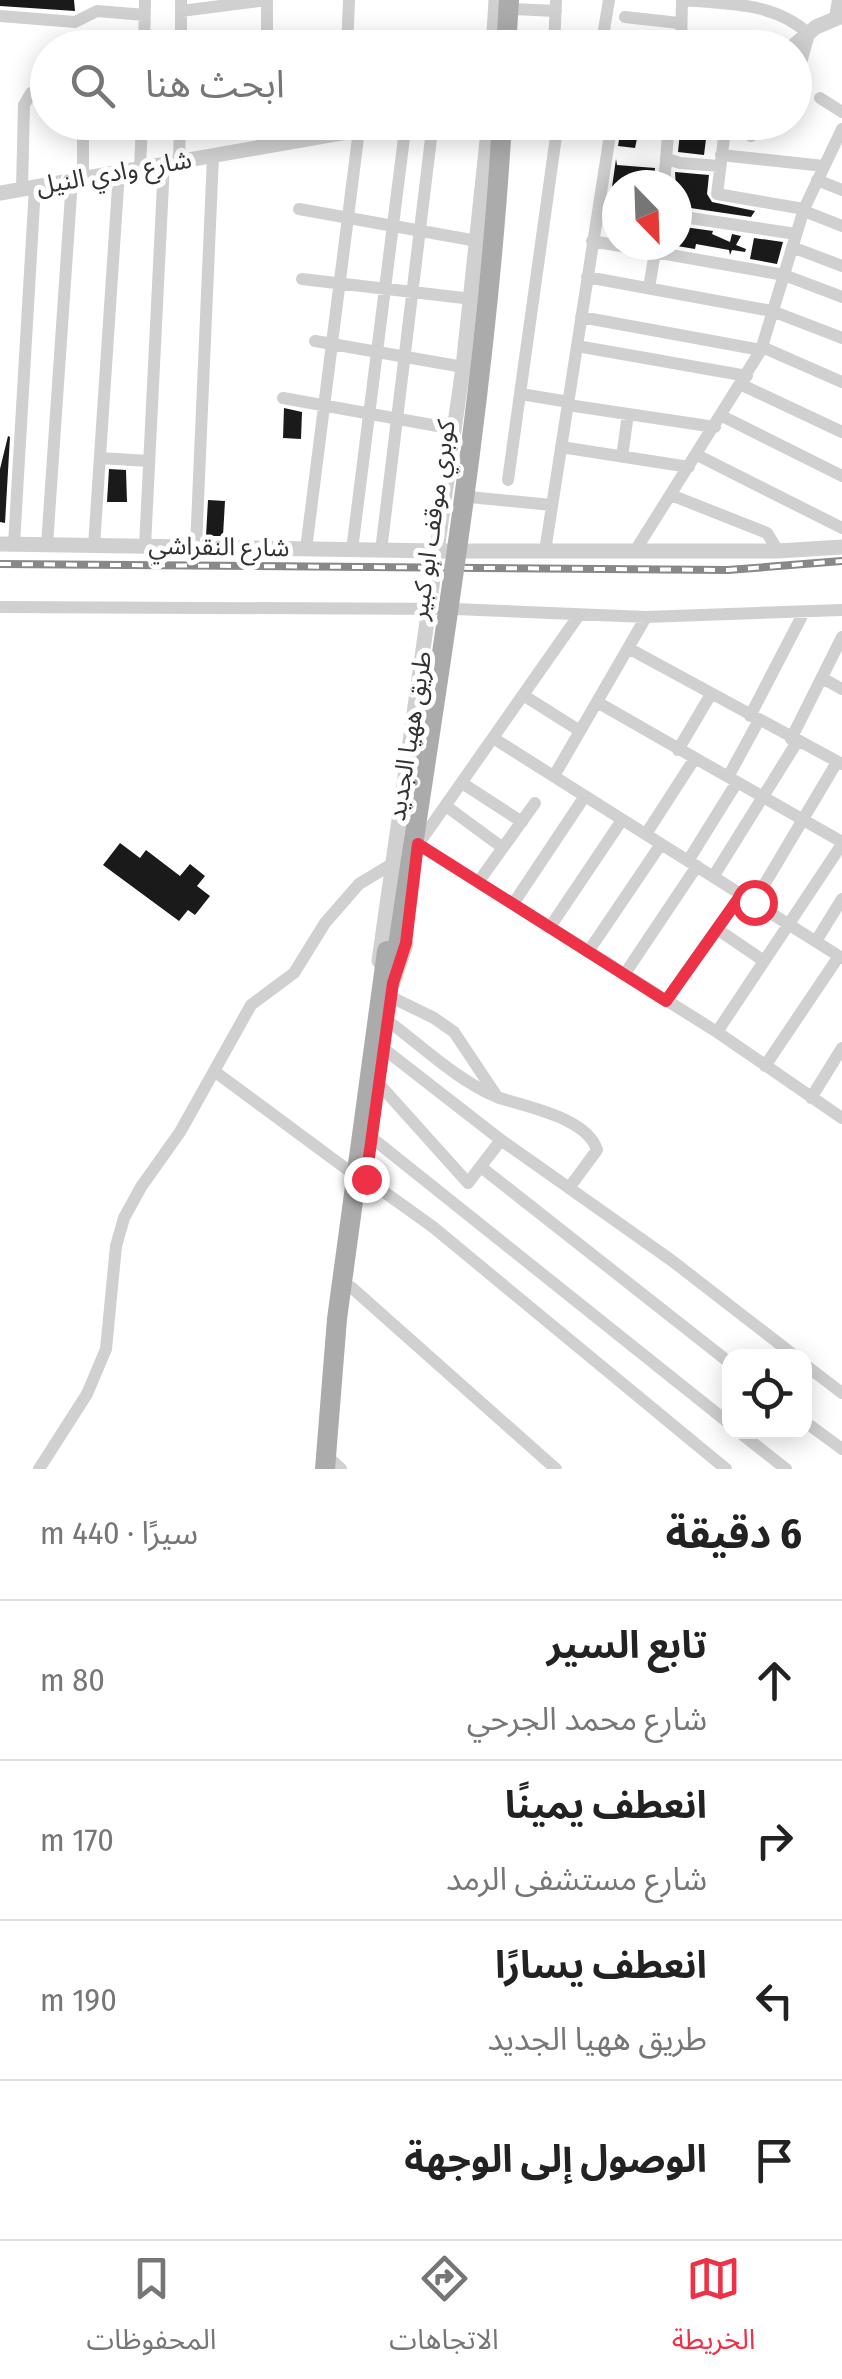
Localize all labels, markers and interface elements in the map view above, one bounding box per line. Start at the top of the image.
search box [30,30,812,140]
icon: search [65,58,120,113]
text: ابحث هنا [145,61,285,107]
street label: شارع وادي النيل [34,145,195,205]
north arrow [602,170,692,260]
street label: كوبري موقف ابو كبير [404,417,466,623]
street label: شارع النقراشي [148,531,290,567]
street label: طريق ههيا الجديد [382,649,438,823]
route start [732,880,778,926]
route end [344,1157,390,1203]
map controls [722,1349,812,1439]
button: locate [722,1349,812,1439]
text: 6 دقيقة [666,1509,802,1559]
text: سيرًا · 440 m [40,1514,198,1552]
text: تابع السير [547,1622,707,1668]
icon: ahead [747,1653,802,1708]
text: 80 m [40,1661,105,1699]
text: شارع محمد الجرحي [467,1700,707,1738]
text: انعطف يمينًا [505,1782,707,1828]
icon: right [747,1813,802,1868]
text: 170 m [40,1821,114,1859]
text: شارع مستشفى الرمد [446,1860,707,1898]
text: انعطف يسارًا [495,1942,707,1988]
icon: left [747,1973,802,2028]
text: 190 m [40,1981,117,2019]
text: طريق ههيا الجديد [487,2020,707,2058]
icon: arrive [747,2133,802,2188]
text: الوصول إلى الوجهة [404,2136,707,2182]
tab: المحفوظات [86,2251,216,2370]
tab: الاتجاهات [389,2251,499,2370]
tab: الخريطة [672,2251,756,2370]

